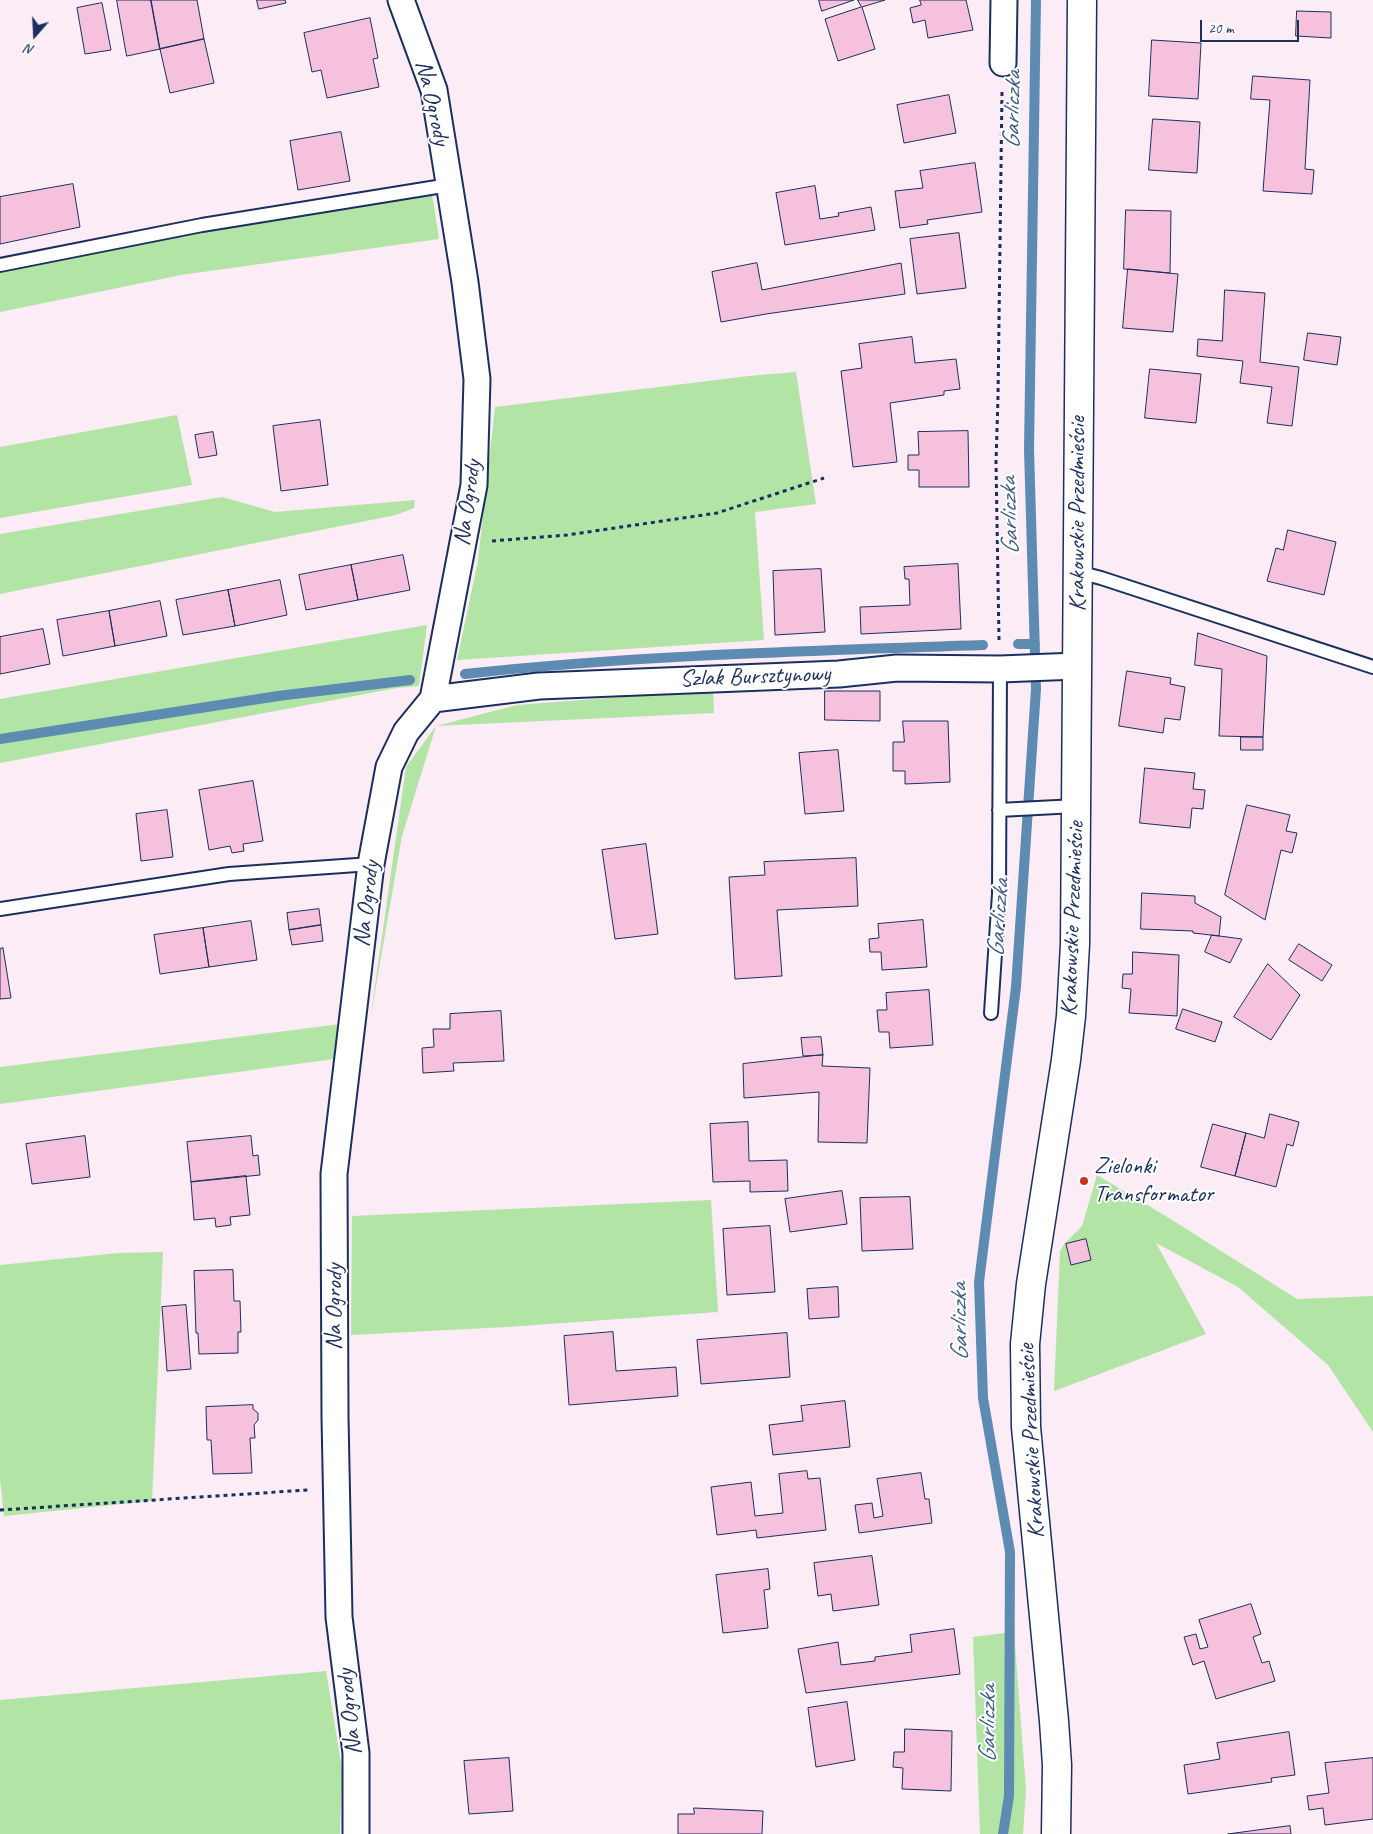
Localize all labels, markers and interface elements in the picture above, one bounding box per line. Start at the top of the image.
north arrow [10,10,60,60]
scale bar [1203,10,1302,42]
text: 20 m [1208,19,1234,38]
text: N [23,40,37,59]
street label: Na Ogrody [408,58,456,148]
water label: Garliczka [997,71,1029,149]
street label: Krakowskie Przedmieście [1064,417,1092,611]
street label: Na Ogrody [448,458,488,548]
water label: Garliczka [994,477,1026,555]
street label: Szlak Bursztynowy [679,660,831,694]
street label: Krakowskie Przedmieście [1055,821,1091,1017]
street label: Na Ogrody [347,859,387,949]
water label: Garliczka [981,878,1017,958]
place label: Zielonki Transformator [1094,1153,1213,1209]
marker: Zielonki Transformator [1078,1175,1090,1187]
street label: Na Ogrody [321,1264,349,1350]
water label: Garliczka [944,1283,976,1361]
street label: Krakowskie Przedmieście [1013,1343,1051,1539]
street label: Na Ogrody [331,1668,369,1756]
water label: Garliczka [973,1685,1003,1763]

